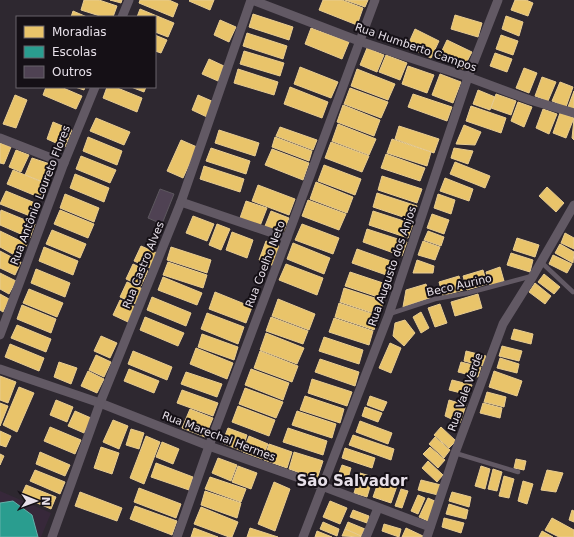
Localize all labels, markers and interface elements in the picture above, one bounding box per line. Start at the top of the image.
legend [16,16,156,88]
street label: Rua Humberto Campos [353,21,479,74]
text: Moradias [52,25,107,39]
text: Escolas [52,45,97,59]
text: Outros [52,65,92,79]
street label: Rua Antônio Loureto Flores [8,123,73,267]
street label: Rua Augusto dos Anjos [366,204,419,328]
street label: Rua Castro Alves [120,219,167,311]
street label: Rua Coelho Neto [243,219,288,309]
street label: Beco Aurino [425,272,493,299]
street label: Rua Vale Verde [445,351,486,433]
street label: Rua Marechal Hermes [160,409,278,464]
district label: São Salvador [297,472,408,490]
north arrow [16,481,56,521]
text: N [39,496,52,506]

